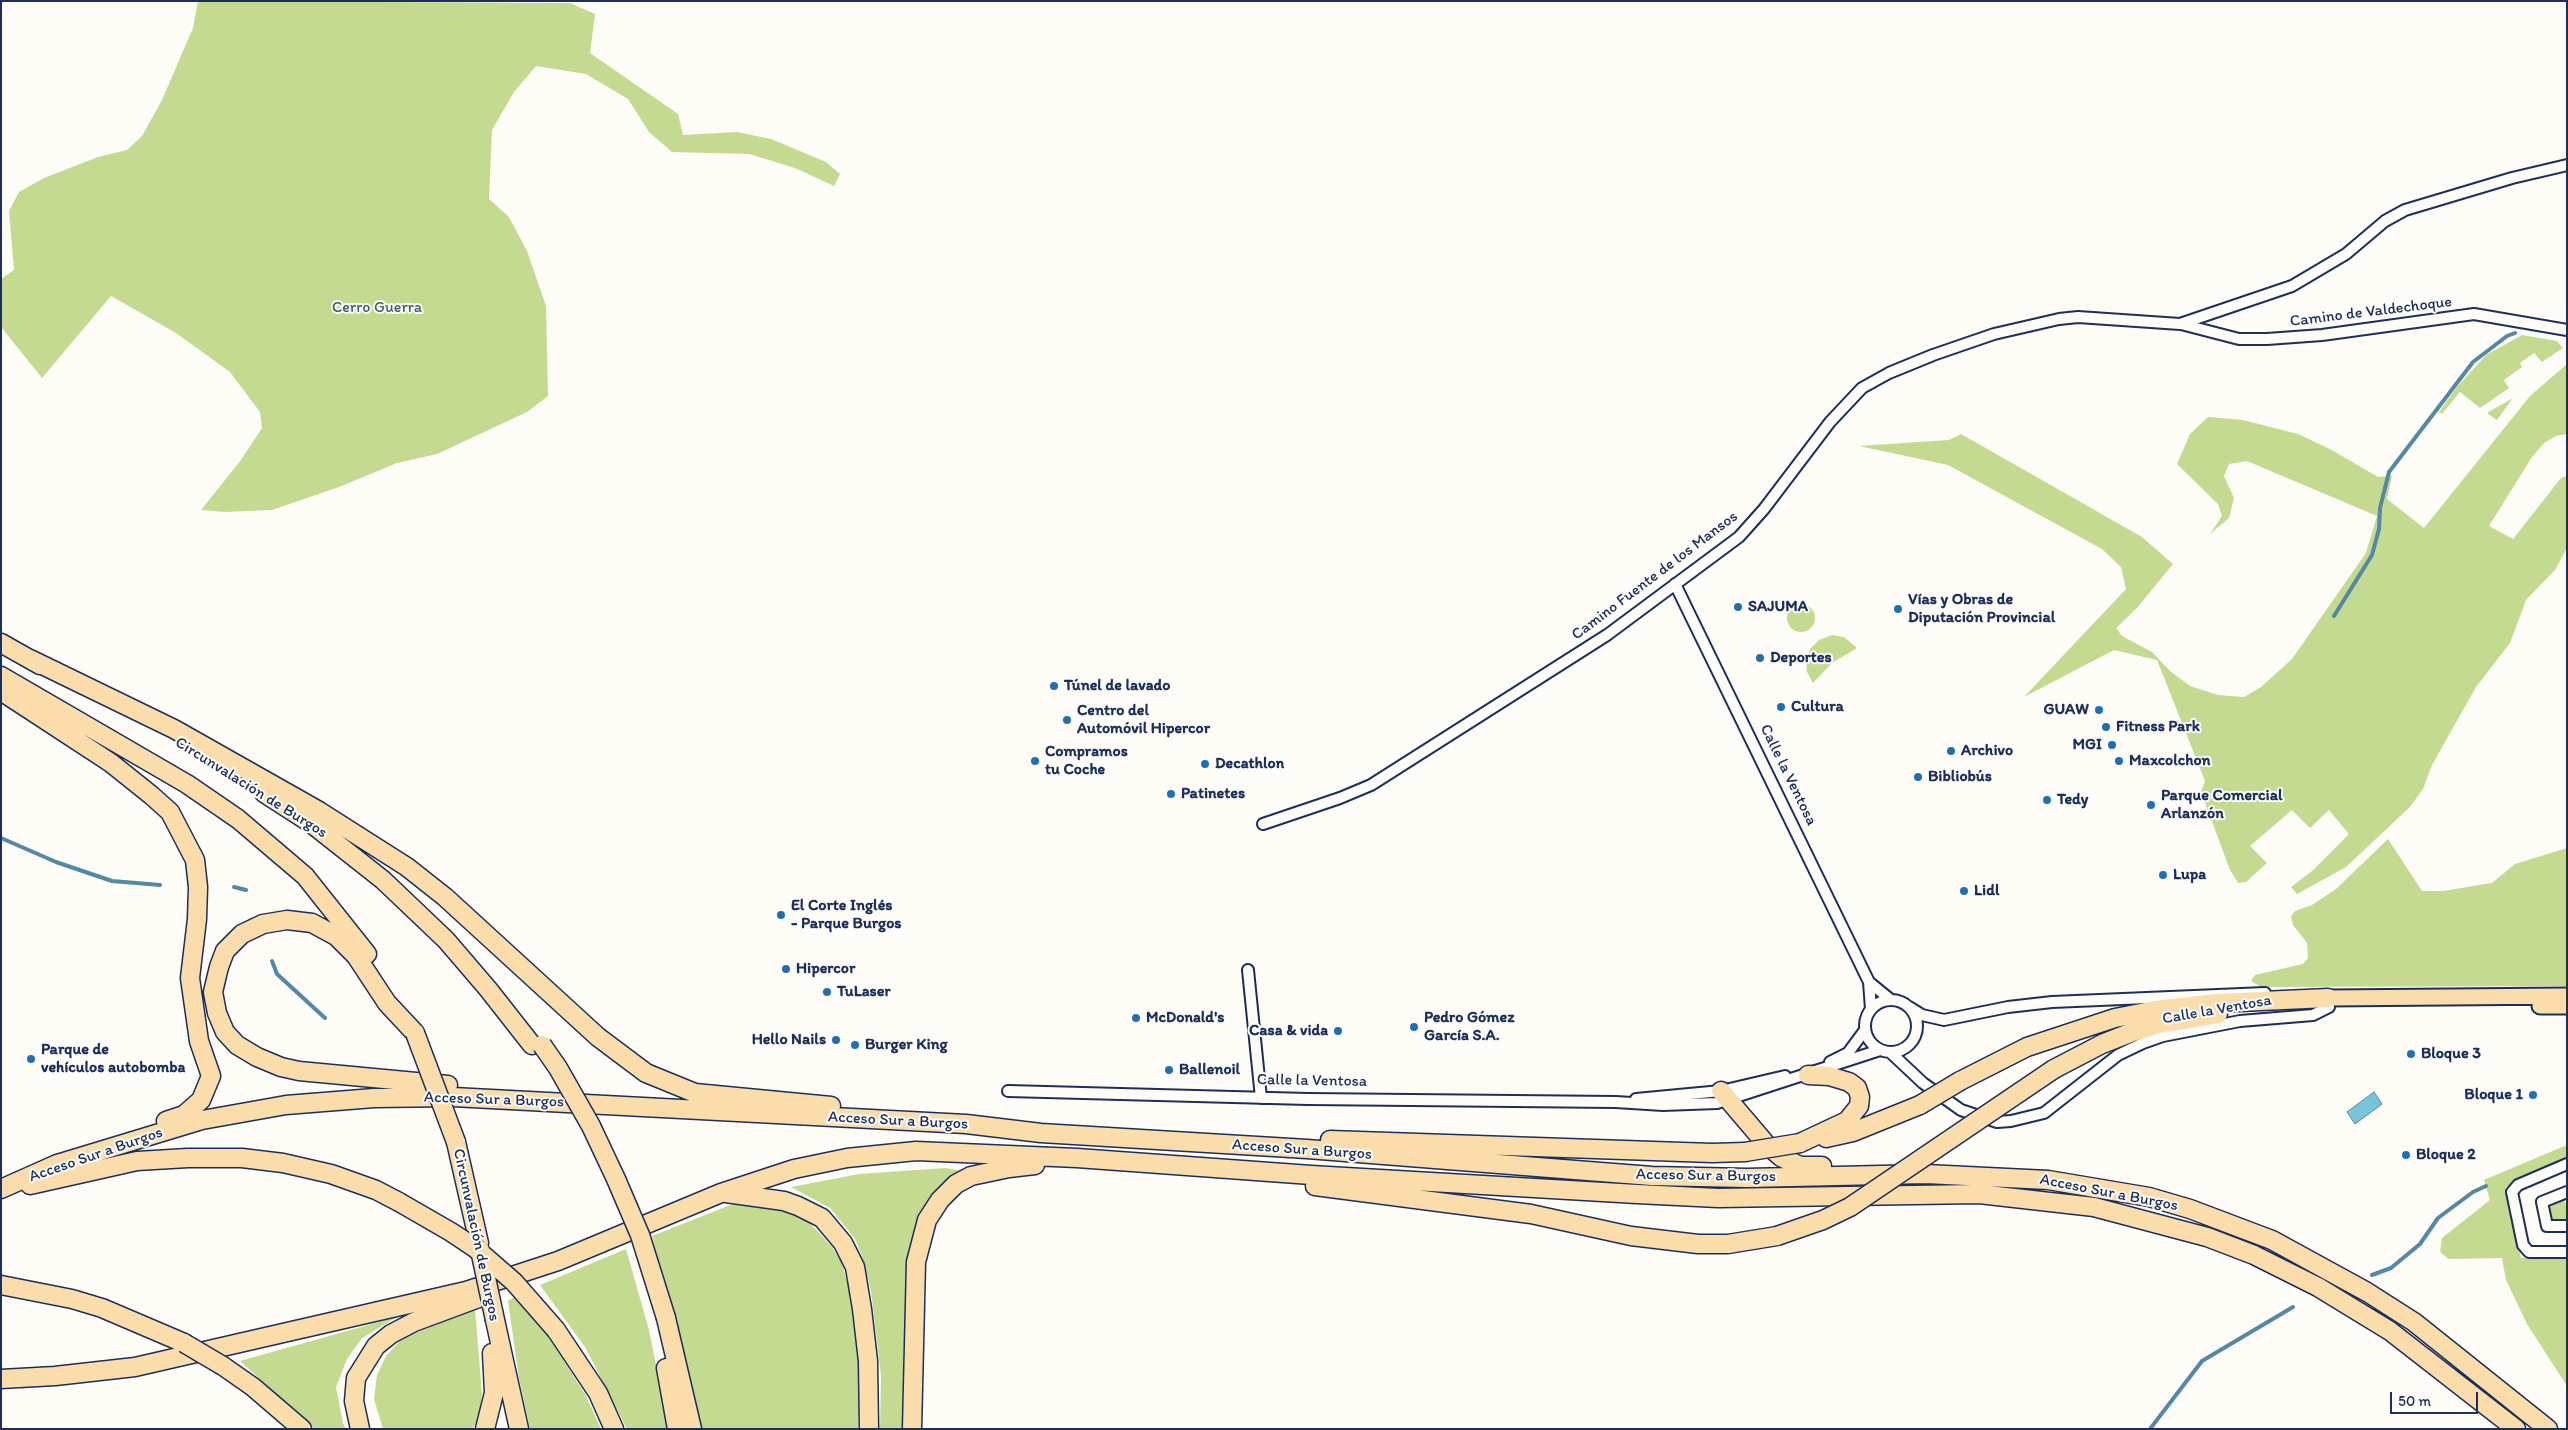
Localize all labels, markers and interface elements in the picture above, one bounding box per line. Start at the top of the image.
street label: Camino de Valdechoque [2289,293,2453,331]
park label: Cerro Guerra [332,298,422,318]
street label: Camino Fuente de los Mansos [1568,507,1742,645]
place label: Vías y Obras de Diputación Provincial [1908,590,2055,628]
place label: SAJUMA [1748,597,1808,617]
marker: SAJUMA [1732,601,1744,613]
marker: Vías y Obras de Diputación Provincial [1892,603,1904,615]
place label: Deportes [1770,648,1832,668]
marker: Deportes [1754,652,1766,664]
place label: Túnel de lavado [1064,676,1170,696]
marker: Túnel de lavado [1048,680,1060,692]
place label: Cultura [1791,697,1844,717]
place label: GUAW [2043,700,2089,720]
place label: Centro del Automóvil Hipercor [1077,701,1210,739]
marker: Cultura [1775,701,1787,713]
marker: GUAW [2093,704,2105,716]
marker: Centro del Automóvil Hipercor [1061,714,1073,726]
place label: Fitness Park [2116,717,2200,737]
street label: Calle la Ventosa [1755,721,1821,829]
marker: Fitness Park [2100,721,2112,733]
street label: Circunvalación de Burgos [171,733,331,843]
place label: MGI [2072,735,2102,755]
marker: MGI [2106,739,2118,751]
place label: Archivo [1961,741,2013,761]
place label: Compramos tu Coche [1045,742,1128,780]
marker: Archivo [1945,745,1957,757]
place label: Maxcolchon [2129,751,2211,771]
place label: Decathlon [1215,754,1284,774]
marker: Compramos tu Coche [1029,755,1041,767]
marker: Maxcolchon [2113,755,2125,767]
marker: Decathlon [1199,758,1211,770]
place label: Bibliobús [1928,767,1992,787]
marker: Bibliobús [1912,771,1924,783]
place label: Patinetes [1181,784,1245,804]
place label: Parque Comercial Arlanzón [2161,786,2283,824]
marker: Patinetes [1165,788,1177,800]
place label: Tedy [2057,790,2088,810]
marker: Tedy [2041,794,2053,806]
marker: Parque Comercial Arlanzón [2145,799,2157,811]
place label: Lupa [2173,865,2206,885]
marker: Lupa [2157,869,2169,881]
place label: Lidl [1974,881,2000,901]
marker: Lidl [1958,885,1970,897]
place label: El Corte Inglés - Parque Burgos [791,896,902,934]
marker: El Corte Inglés - Parque Burgos [775,909,787,921]
place label: Hipercor [796,959,855,979]
marker: Hipercor [780,963,792,975]
place label: TuLaser [837,982,890,1002]
marker: TuLaser [821,986,833,998]
street label: Calle la Ventosa [2161,991,2273,1029]
place label: McDonald's [1146,1008,1224,1028]
place label: Pedro Gómez García S.A. [1424,1008,1514,1046]
marker: McDonald's [1130,1012,1142,1024]
place label: Casa & vida [1249,1021,1328,1041]
marker: Pedro Gómez García S.A. [1408,1021,1420,1033]
marker: Casa & vida [1332,1025,1344,1037]
place label: Hello Nails [752,1030,826,1050]
marker: Hello Nails [830,1034,842,1046]
place label: Burger King [865,1035,948,1055]
marker: Burger King [849,1039,861,1051]
place label: Parque de vehículos autobomba [41,1040,185,1078]
place label: Bloque 3 [2421,1044,2481,1064]
marker: Bloque 3 [2405,1048,2417,1060]
marker: Parque de vehículos autobomba [25,1053,37,1065]
place label: Ballenoil [1179,1060,1240,1080]
marker: Ballenoil [1163,1064,1175,1076]
street label: Calle la Ventosa [1257,1070,1367,1092]
place label: Bloque 1 [2464,1085,2523,1105]
street label: Acceso Sur a Burgos [424,1088,564,1112]
marker: Bloque 1 [2527,1089,2539,1101]
street label: Acceso Sur a Burgos [827,1108,969,1134]
street label: Acceso Sur a Burgos [27,1123,165,1187]
street label: Acceso Sur a Burgos [1231,1136,1373,1164]
place label: Bloque 2 [2416,1145,2476,1165]
street label: Circunvalación de Burgos [448,1147,504,1323]
marker: Bloque 2 [2400,1149,2412,1161]
street label: Acceso Sur a Burgos [1636,1165,1776,1187]
street label: Acceso Sur a Burgos [2038,1170,2180,1216]
scale bar [2393,1382,2480,1414]
text: 50 m [2398,1392,2431,1410]

